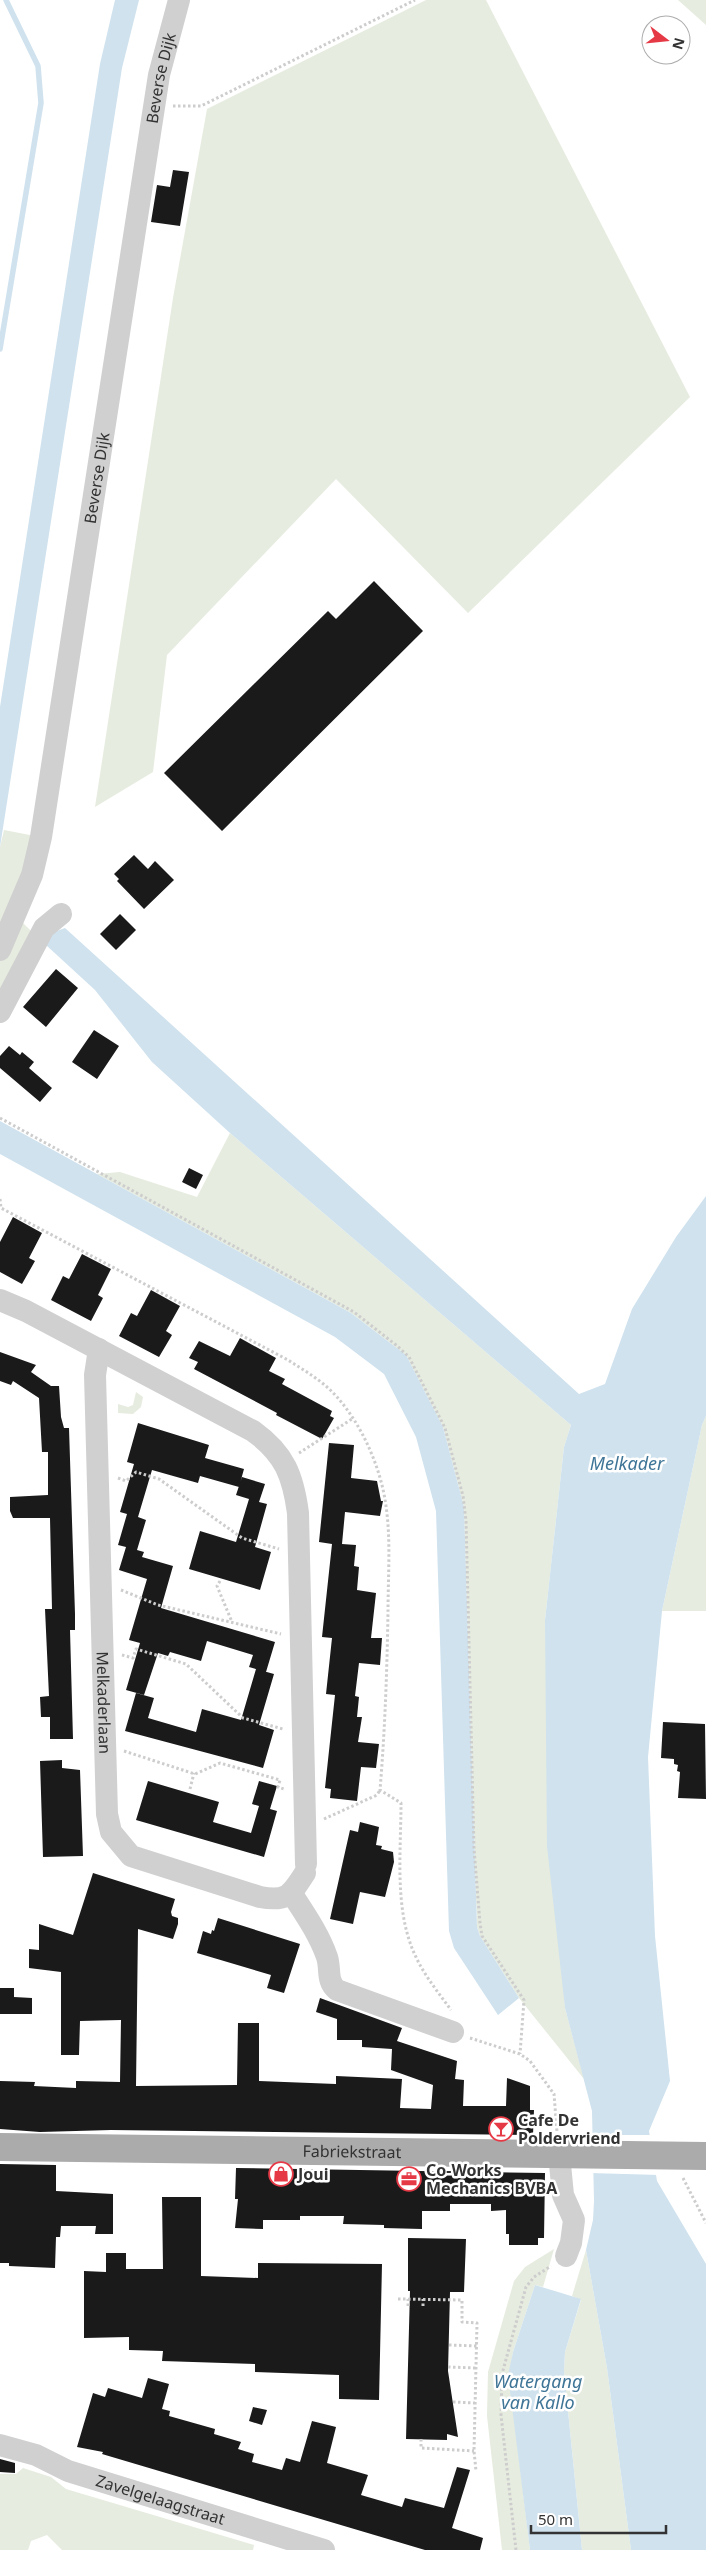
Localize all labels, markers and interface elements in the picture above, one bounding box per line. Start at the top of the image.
north arrow [641,15,691,65]
street label: Beverse Dijk [141,30,181,125]
text: N [668,36,690,52]
street label: Beverse Dijk [79,430,115,525]
water label: Melkader [590,1451,665,1475]
street label: Melkaderlaan [92,1651,116,1754]
place label: Cafe De Poldervriend [518,2109,621,2149]
bar icon: Cafe De Poldervriend [488,2116,514,2142]
street label: Fabriekstraat [302,2140,402,2163]
place label: Co-Works Mechanics BVBA [426,2159,558,2199]
shop icon: Joui [268,2161,294,2187]
place label: Joui [296,2163,328,2185]
office icon: Co-Works Mechanics BVBA [396,2166,422,2192]
water label: Watergang van Kallo [494,2369,582,2414]
street label: Zavelgelaagstraat [93,2469,228,2530]
scale bar [531,2502,666,2534]
text: 50 m [538,2509,573,2529]

